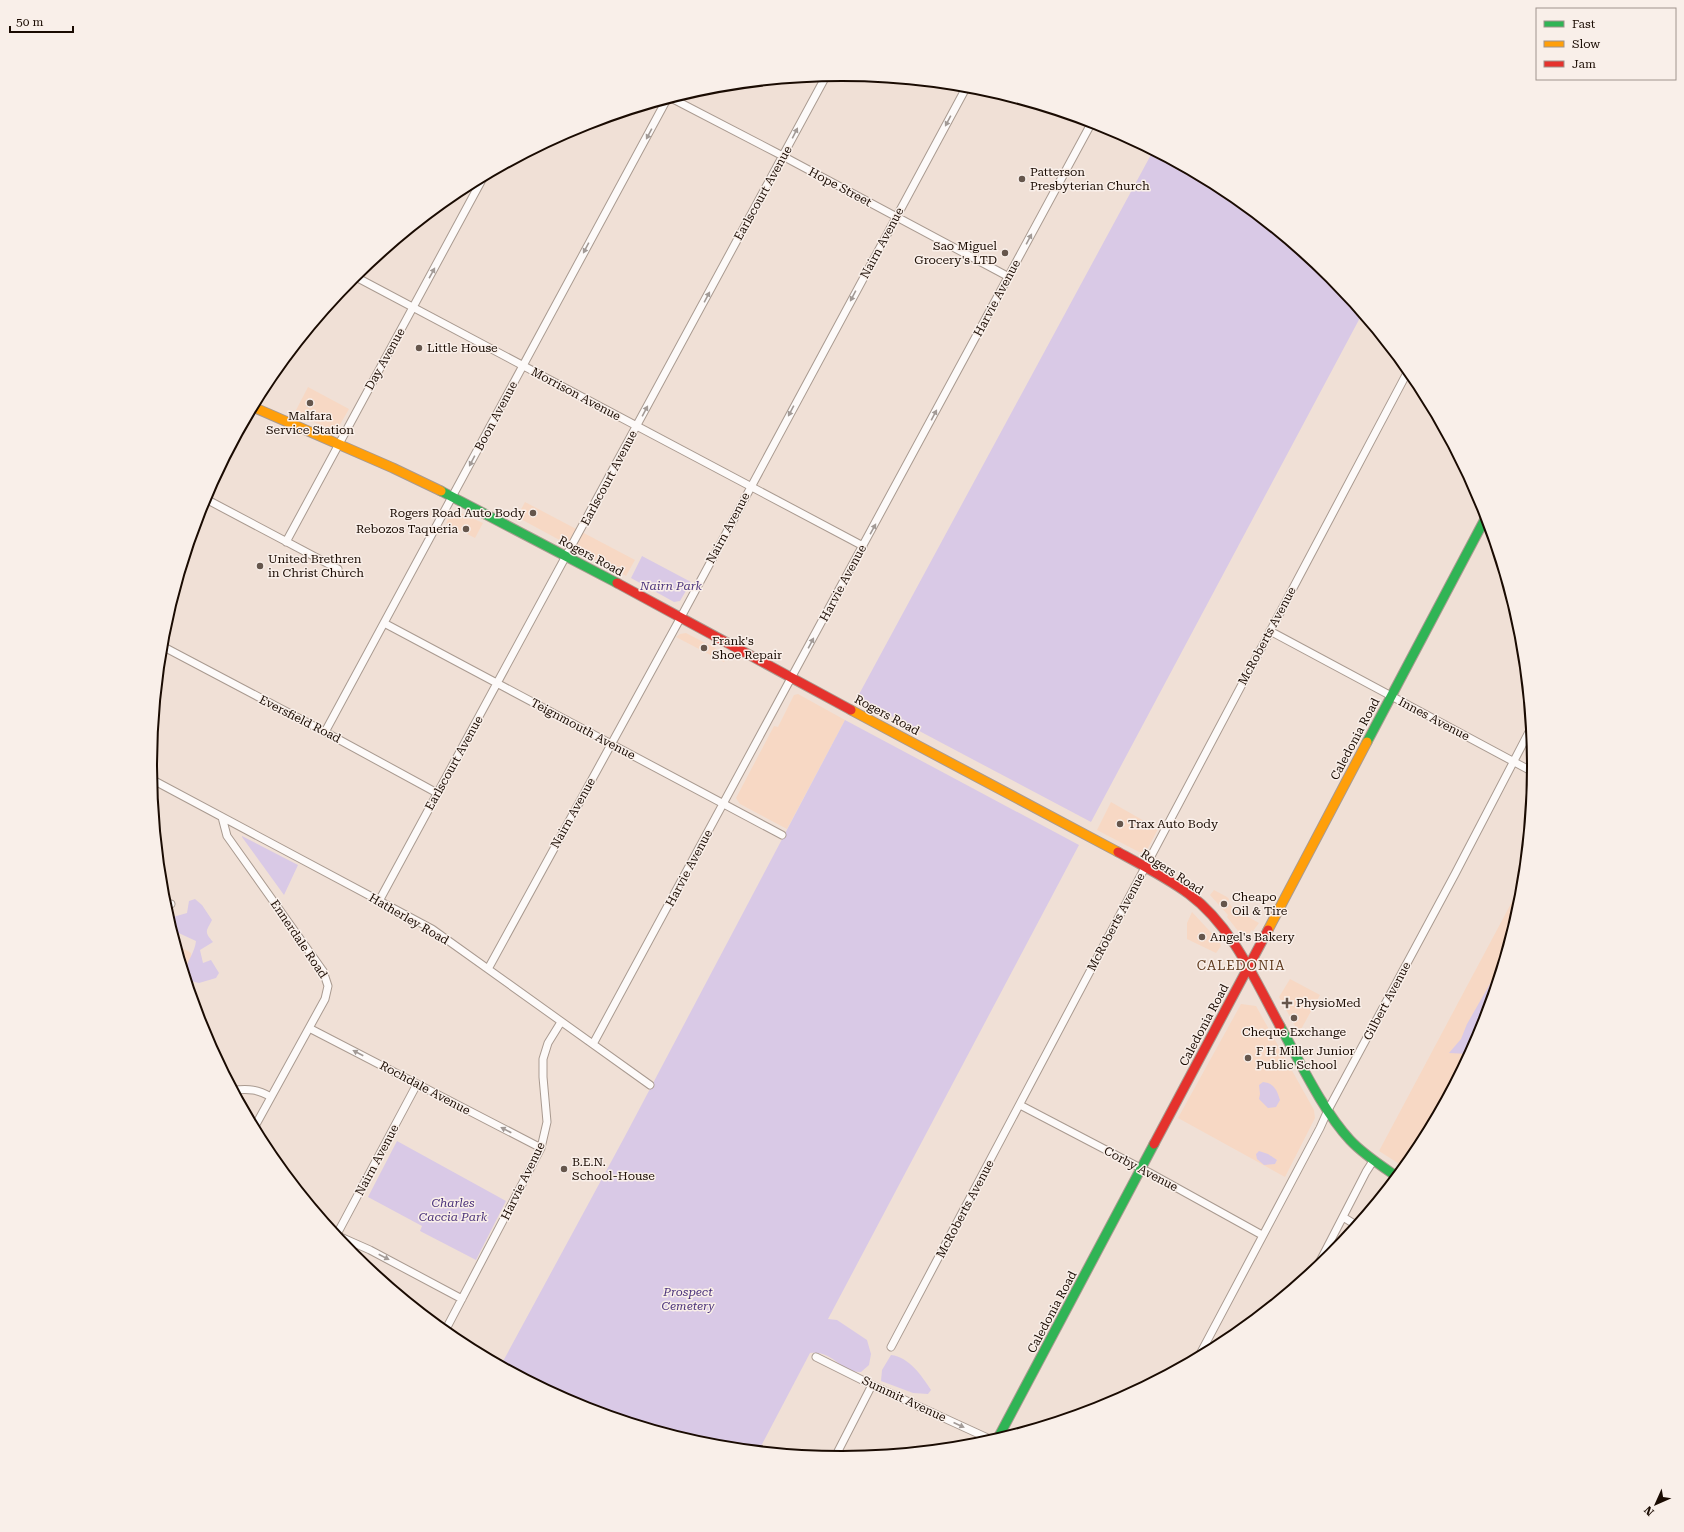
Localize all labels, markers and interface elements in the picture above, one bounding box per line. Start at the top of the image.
scale bar [10,8,73,34]
legend [1536,8,1676,80]
text: 50 m [16,15,43,29]
text: Fast [1572,17,1596,31]
text: Slow [1572,37,1600,51]
text: Jam [1572,57,1596,71]
one-way arrow [945,115,952,126]
one-way arrow [645,128,652,140]
one-way arrow [792,128,799,139]
street label: Earlscourt Avenue [731,143,795,243]
street label: Hope Street [806,165,874,210]
place label: Patterson Presbyterian Church [1030,165,1150,193]
marker: Patterson Presbyterian Church [1017,174,1027,184]
street label: Nairn Avenue [857,205,907,281]
one-way arrow [1026,233,1033,244]
place label: Sao Miguel Grocery's LTD [914,239,997,267]
one-way arrow [583,242,590,253]
marker: Sao Miguel Grocery's LTD [1000,248,1010,258]
street label: Harvie Avenue [971,257,1023,339]
one-way arrow [428,267,435,279]
one-way arrow [703,291,710,303]
one-way arrow [850,291,856,302]
street label: Day Avenue [362,325,408,392]
place label: Little House [427,341,498,355]
marker: Little House [414,343,424,353]
street label: Morrison Avenue [529,365,623,424]
street label: Boon Avenue [472,379,520,453]
marker: Malfara Service Station [305,398,315,408]
one-way arrow [642,405,648,417]
one-way arrow [788,405,794,417]
place label: Malfara Service Station [266,409,354,437]
one-way arrow [931,409,938,420]
street label: Earlscourt Avenue [578,428,640,528]
one-way arrow [469,455,475,467]
street label: Nairn Avenue [703,490,753,566]
place label: Rogers Road Auto Body [389,506,526,520]
marker: Rogers Road Auto Body [528,508,538,518]
place label: Rebozos Taqueria [356,522,458,536]
one-way arrow [869,523,876,535]
marker: Rebozos Taqueria [461,524,471,534]
street label: Rogers Road [556,533,626,579]
street label: Harvie Avenue [817,542,869,624]
place label: United Brethren in Christ Church [268,552,364,580]
marker: United Brethren in Christ Church [255,561,265,571]
park label: Nairn Park [639,579,702,593]
street label: McRoberts Avenue [1235,584,1299,688]
place label: Frank's Shoe Repair [712,634,782,662]
one-way arrow [808,638,814,649]
marker: Frank's Shoe Repair [699,643,709,653]
street label: Eversfield Road [257,692,343,746]
street label: Rogers Road [852,692,922,738]
street label: Innes Avenue [1396,694,1472,744]
street label: Caledonia Road [1327,695,1383,783]
street label: Teignmouth Avenue [528,696,638,763]
street label: Earlscourt Avenue [422,713,486,813]
street label: Nairn Avenue [548,775,598,851]
place label: Trax Auto Body [1128,817,1219,831]
marker: Trax Auto Body [1115,819,1125,829]
street label: Harvie Avenue [663,827,715,909]
street label: Rogers Road [1138,847,1206,898]
street label: McRoberts Avenue [1084,870,1148,974]
street label: Hatherley Road [367,890,452,948]
place label: Cheapo Oil & Tire [1232,890,1288,918]
street label: Ennerdale Road [268,897,331,981]
marker: Cheapo Oil & Tire [1219,899,1229,909]
place label: Angel's Bakery [1210,930,1296,944]
marker: Angel's Bakery [1197,932,1207,942]
district label: CALEDONIA [1197,958,1285,973]
street label: Gilbert Avenue [1360,959,1414,1043]
street label: Caledonia Road [1176,981,1232,1069]
place label: PhysioMed [1296,996,1361,1010]
marker: PhysioMed [1281,997,1293,1009]
marker: Cheque Exchange [1289,1013,1299,1023]
place label: Cheque Exchange [1242,1025,1346,1039]
place label: F H Miller Junior Public School [1256,1044,1355,1072]
one-way arrow [352,1050,364,1056]
marker: F H Miller Junior Public School [1243,1053,1253,1063]
street label: Rochdale Avenue [377,1058,473,1118]
street label: Nairn Avenue [352,1122,402,1198]
one-way arrow [501,1127,512,1133]
street label: Harvie Avenue [498,1139,548,1222]
street label: Corby Avenue [1102,1144,1181,1195]
place label: B.E.N. School-House [572,1155,655,1183]
street label: McRoberts Avenue [933,1157,997,1261]
marker: B.E.N. School-House [559,1164,569,1174]
park label: Charles Caccia Park [419,1196,488,1224]
one-way arrow [378,1254,389,1261]
street label: Caledonia Road [1024,1268,1080,1356]
park label: Prospect Cemetery [661,1285,715,1313]
street label: Summit Avenue [860,1373,949,1425]
one-way arrow [953,1422,964,1428]
north arrow [1636,1484,1676,1524]
text: N [1641,1503,1657,1518]

